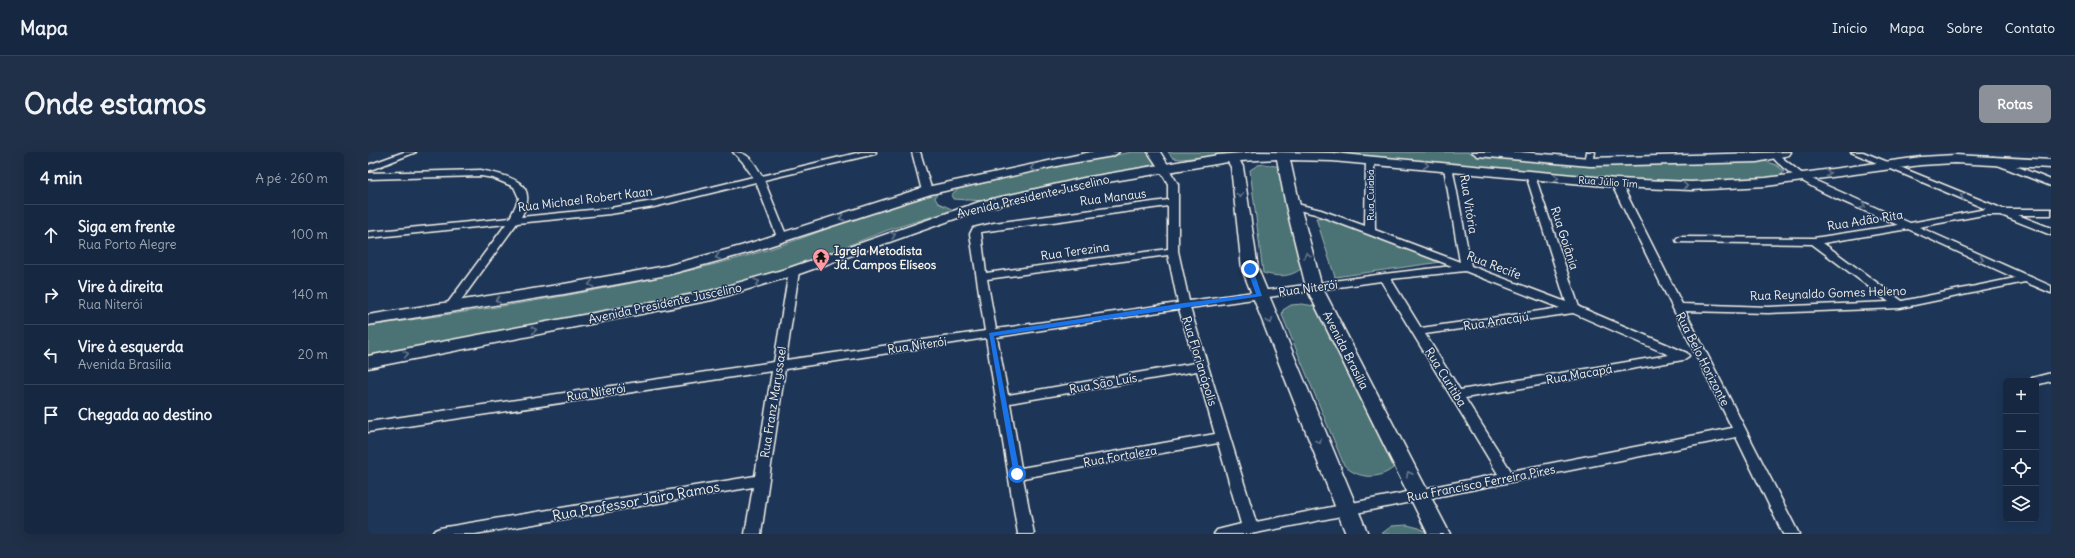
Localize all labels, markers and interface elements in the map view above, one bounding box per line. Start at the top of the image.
text: Mapa [20,16,68,40]
text: Início [1832,19,1867,37]
text: Mapa [1889,19,1925,37]
text: Sobre [1947,19,1983,37]
text: Contato [2005,19,2055,37]
button: Rotas [1979,85,2051,123]
text: Onde estamos [24,86,206,122]
one-way arrow [1423,161,1429,170]
one-way arrow [1030,163,1037,172]
text: 4 min [40,167,82,189]
street label: Rua Cuiabá [1364,169,1377,221]
text: A pé · 260 m [255,170,328,187]
one-way arrow [1825,170,1832,178]
street label: Avenida Presidente Juscelino [955,171,1111,221]
street label: Rua Vitória [1457,173,1481,235]
one-way arrow [1552,173,1559,182]
street label: Rua Júlio Tim [1578,173,1639,191]
one-way arrow [1682,181,1688,190]
street label: Rua Michael Robert Kaan [517,183,653,215]
street label: Rua Manaus [1079,185,1147,209]
one-way arrow [1235,192,1244,198]
one-way arrow [1960,193,1967,201]
one-way arrow [1859,201,1866,209]
street label: Rua Goiânia [1548,204,1582,272]
street label: Rua Adão Rita [1826,207,1904,233]
one-way arrow [839,213,846,221]
text: Siga em frente [78,217,175,236]
icon: ahead [40,224,62,246]
text: 100 m [291,226,328,243]
one-way arrow [889,232,896,240]
text: Rua Porto Alegre [78,236,177,253]
street label: Rua Terezina [1040,239,1111,263]
place label: Igreja Metodista Jd. Campos Elíseos [834,243,937,273]
temple icon: Igreja Metodista Jd. Campos Elíseos [811,247,831,272]
street label: Rua Recife [1465,248,1523,282]
one-way arrow [715,252,722,261]
one-way arrow [1303,252,1311,259]
one-way arrow [1977,254,1985,262]
route end [1241,260,1259,278]
street label: Rua Niterói [1277,276,1339,300]
text: Vire à direita [78,277,163,296]
one-way arrow [753,278,760,287]
street label: Avenida Presidente Juscelino [587,279,743,327]
one-way arrow [588,279,594,288]
street label: Rua Reynaldo Gomes Heleno [1749,283,1907,303]
icon: right [40,284,62,306]
text: 140 m [292,286,328,303]
one-way arrow [495,295,501,304]
text: Rua Niterói [78,296,143,313]
street label: Avenida Brasília [1320,308,1372,392]
street label: Rua Aracajú [1462,308,1530,334]
street label: Rua Belo Horizonte [1673,310,1733,408]
street label: Rua Florianópolis [1179,314,1221,408]
one-way arrow [1265,317,1273,325]
one-way arrow [531,326,537,335]
street label: Rua Niterói [886,333,948,357]
text: Vire à esquerda [78,337,184,356]
icon: left [40,344,62,366]
street label: Rua Franz Maryssael [757,345,789,459]
street label: Rua Curitiba [1422,345,1470,409]
text: 20 m [298,346,328,363]
one-way arrow [403,351,409,359]
text: Avenida Brasília [78,356,171,373]
street label: Rua Macapá [1545,361,1614,387]
street label: Rua São Luís [1068,370,1138,396]
map controls [2003,378,2039,522]
button: + [2003,378,2039,414]
street label: Rua Niterói [565,380,627,404]
icon: arrive [40,404,62,426]
text: Chegada ao destino [78,405,212,424]
button: − [2003,414,2039,450]
one-way arrow [1314,437,1322,445]
street label: Rua Fortaleza [1082,442,1158,470]
button: locate [2003,450,2039,486]
street label: Rua Francisco Ferreira Pires [1405,461,1557,505]
route start [1008,465,1026,483]
one-way arrow [1406,471,1414,478]
street label: Rua Professor Jairo Ramos [551,477,721,525]
button: layers [2003,486,2039,522]

